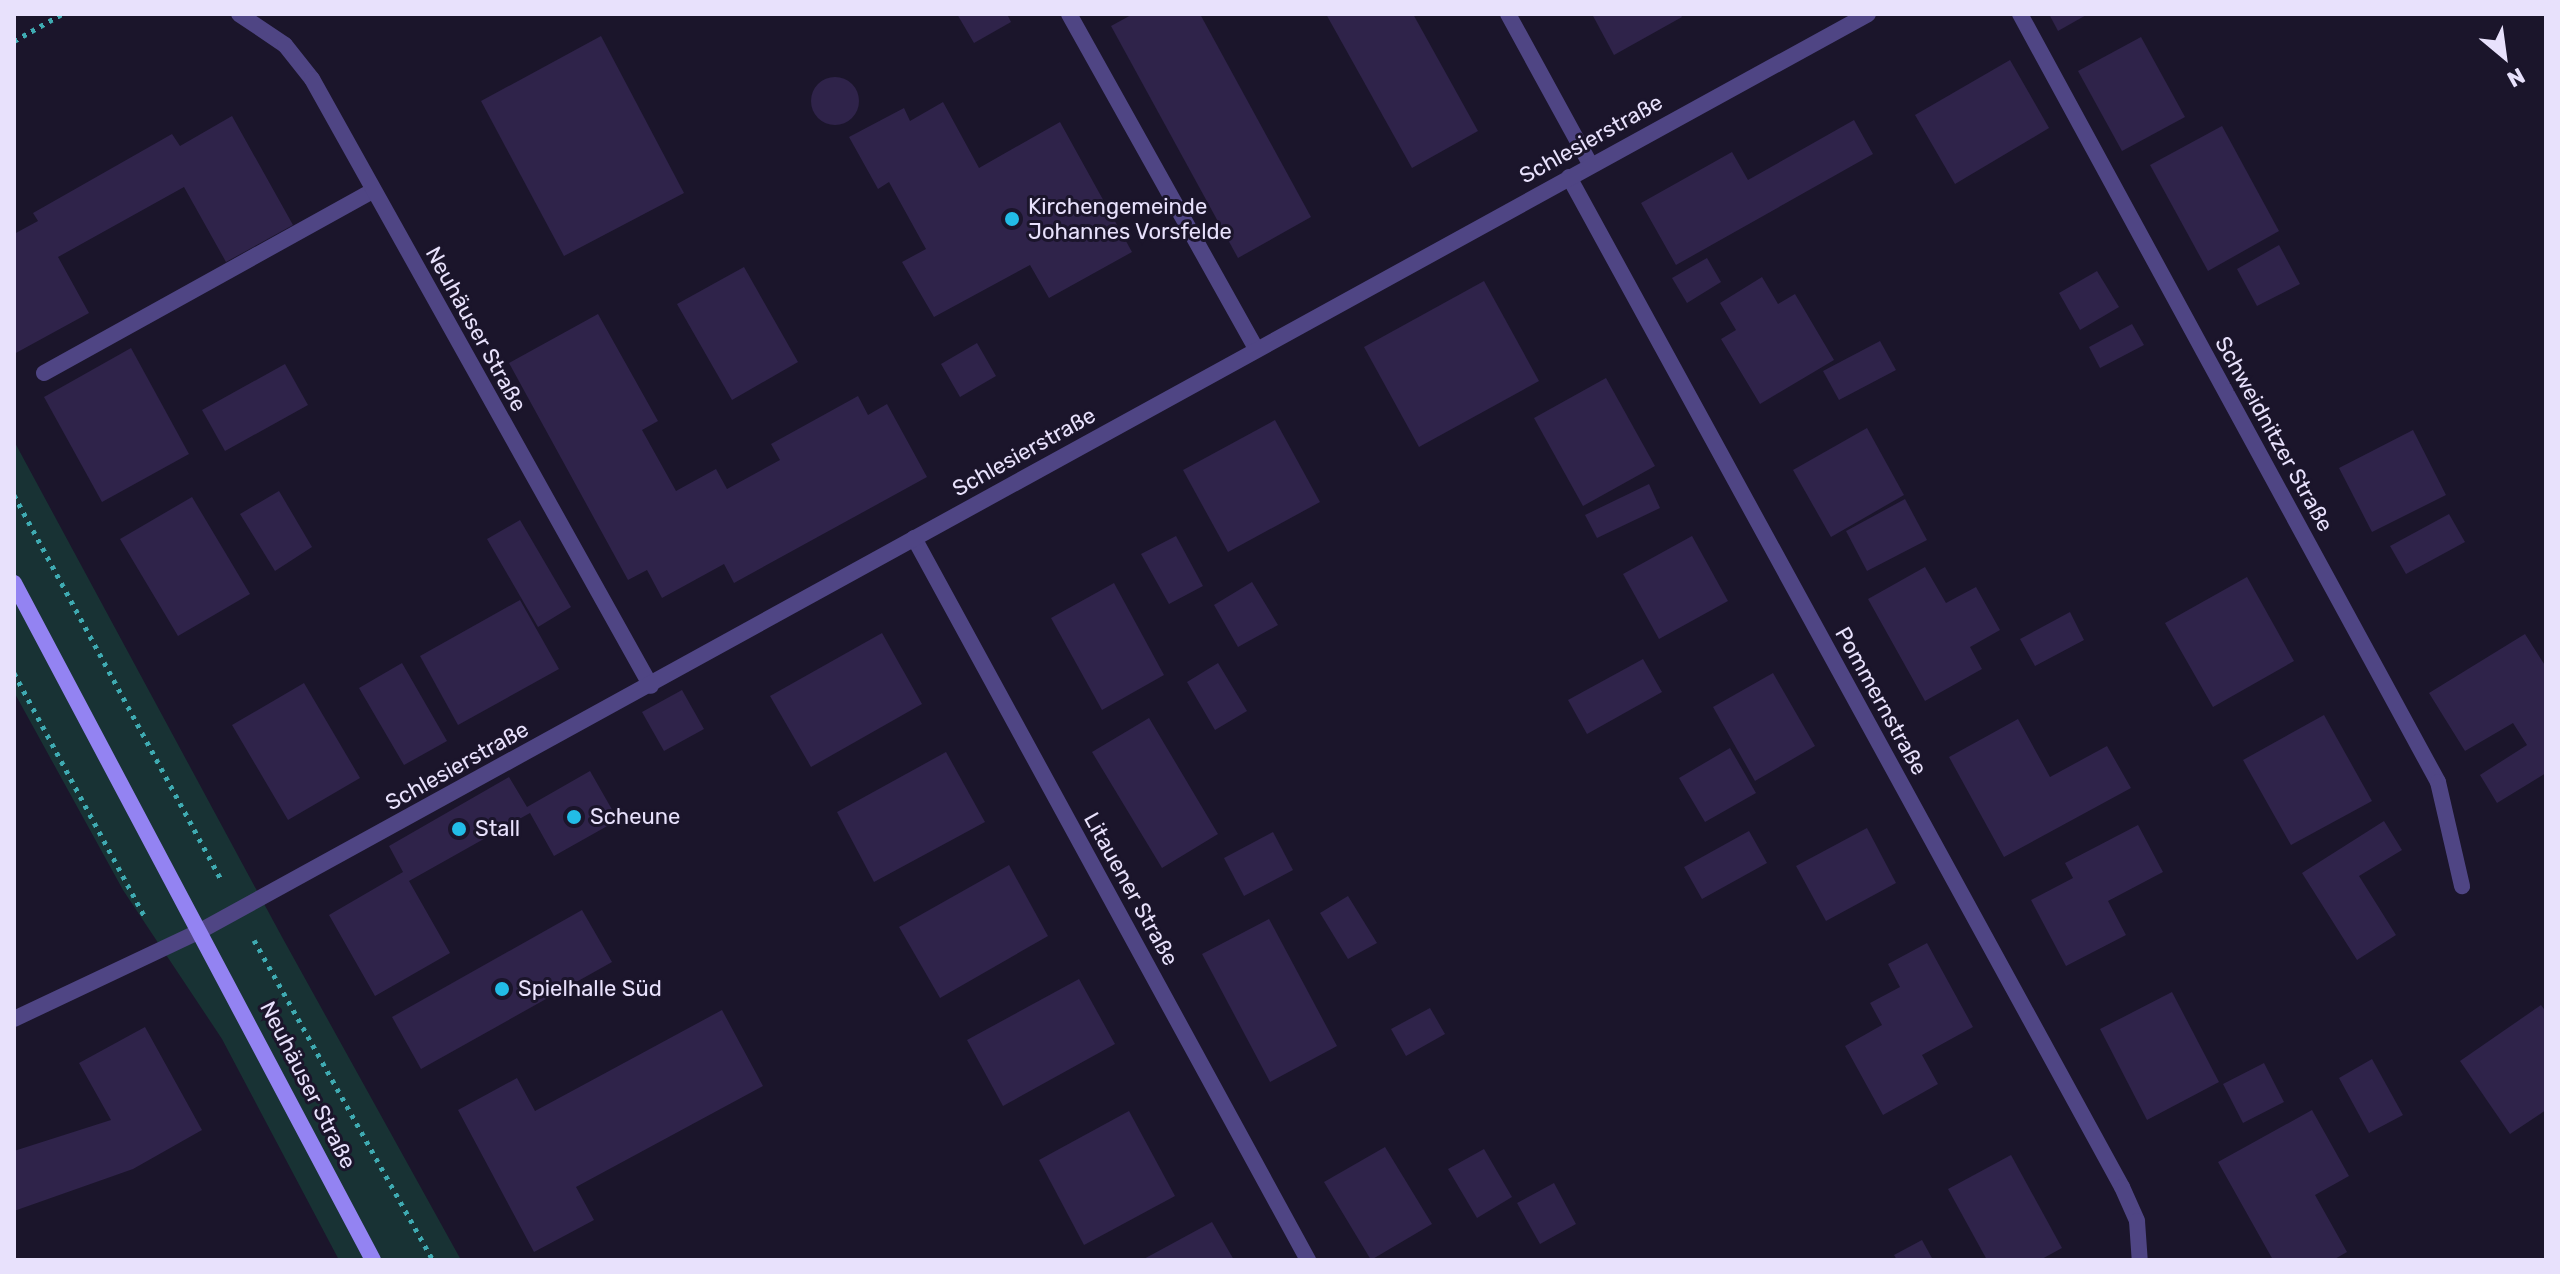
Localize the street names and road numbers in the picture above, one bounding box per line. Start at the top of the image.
street label: Schlesierstraße [1515,89,1667,189]
street label: Neuhäuser Straße [420,242,532,416]
street label: Schweidnitzer Straße [2209,332,2339,536]
street label: Schlesierstraße [948,402,1100,502]
street label: Pommernstraße [1829,622,1933,780]
street label: Schlesierstraße [381,716,533,816]
street label: Litauener Straße [1078,808,1184,970]
street label: Neuhäuser Straße [254,997,362,1173]

